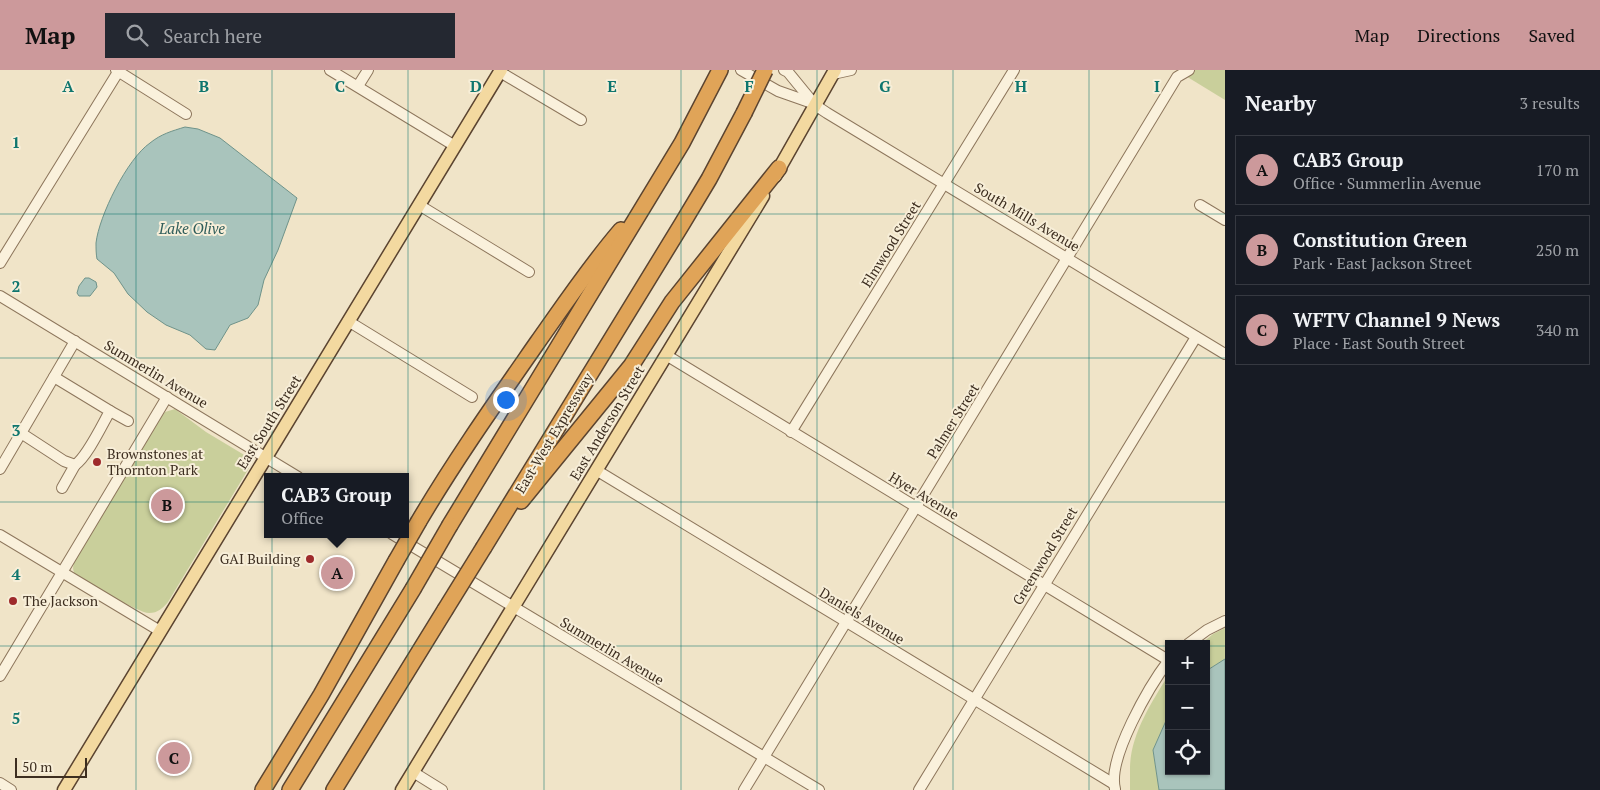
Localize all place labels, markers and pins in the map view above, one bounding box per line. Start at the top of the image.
place label: Brownstones at Thornton Park [107,444,204,479]
marker: Brownstones at Thornton Park [91,456,103,468]
pin: B [151,486,183,524]
place label: GAI Building [220,549,301,568]
marker: GAI Building [304,553,316,565]
pin: A [321,554,353,592]
place label: The Jackson [23,591,99,610]
marker: The Jackson [7,595,19,607]
pin: C [158,739,190,777]

